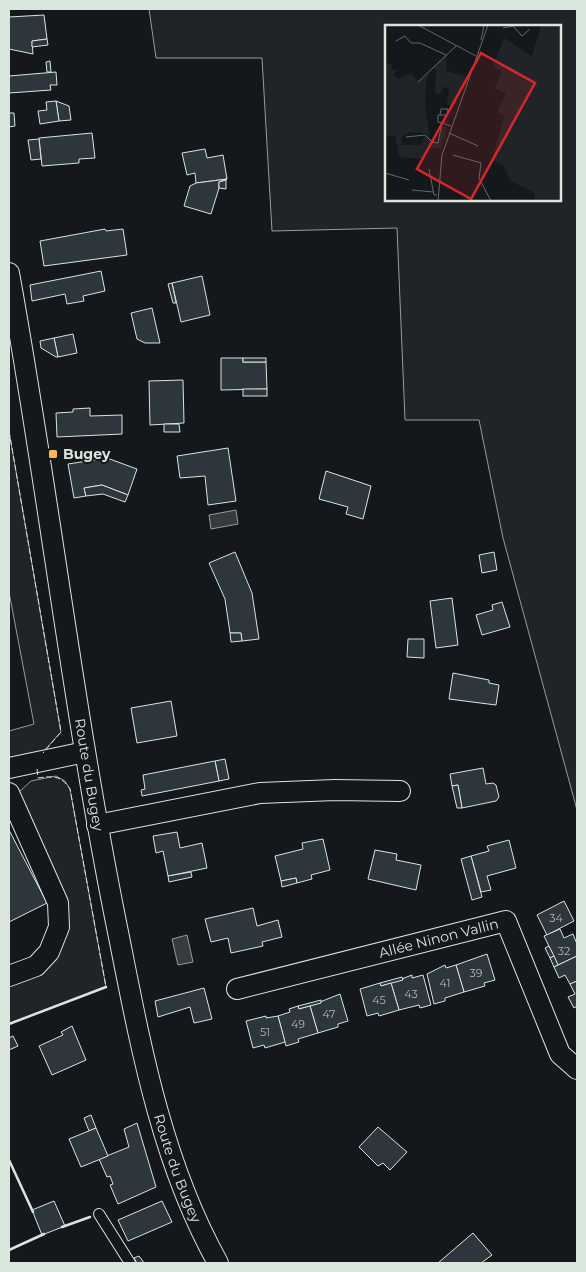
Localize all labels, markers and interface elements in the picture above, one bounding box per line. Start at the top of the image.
inset map [385,25,561,201]
place label: Bugey [63,445,111,463]
marker: Bugey [47,448,59,460]
street label: Route du Bugey [71,717,108,833]
house number: 34 [549,911,563,925]
street label: Allée Ninon Vallin [377,914,500,962]
house number: 32 [558,944,570,958]
house number: 39 [470,966,483,980]
house number: 41 [440,976,450,990]
house number: 43 [404,987,418,1001]
house number: 45 [372,993,386,1007]
house number: 47 [322,1007,336,1021]
house number: 49 [291,1017,305,1031]
house number: 51 [260,1025,270,1039]
street label: Route du Bugey [150,1112,205,1226]

